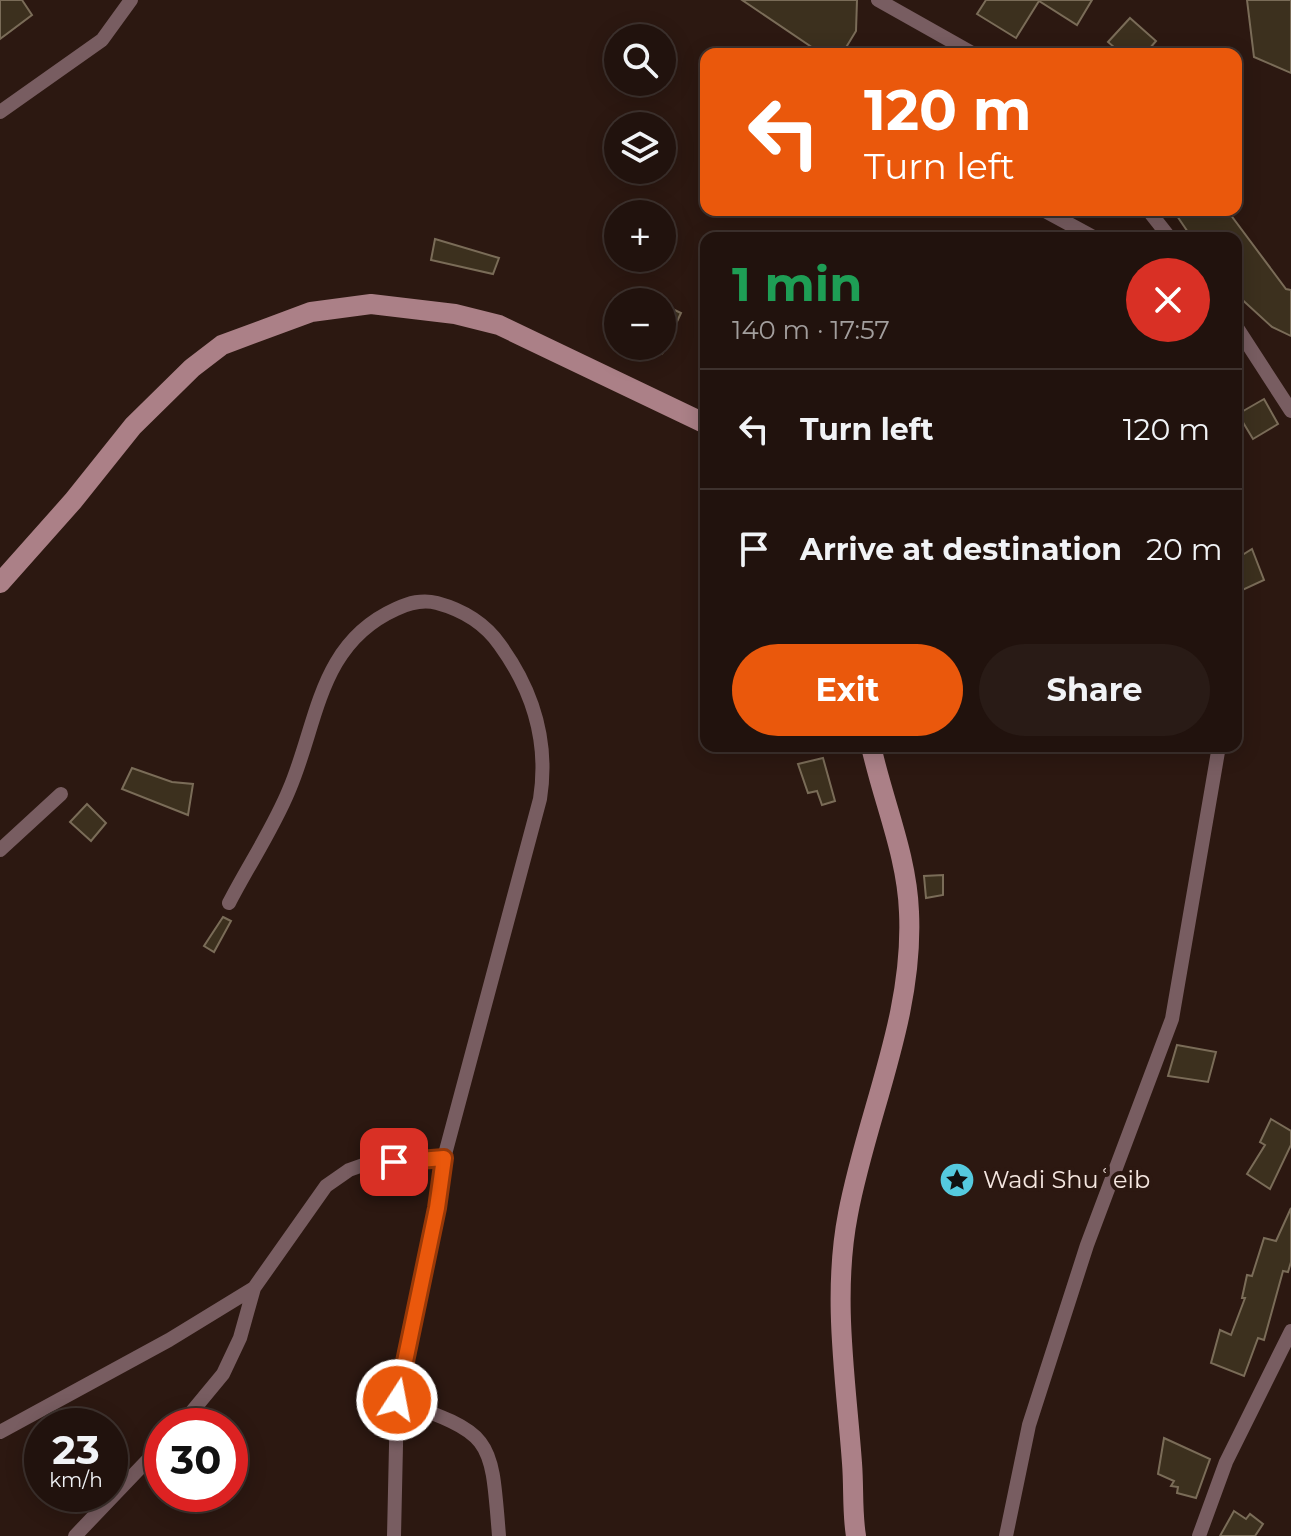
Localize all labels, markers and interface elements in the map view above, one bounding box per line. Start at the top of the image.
map controls [604,24,676,360]
button: search [604,24,676,96]
text: 120 m [864,76,1032,144]
icon: left [732,80,836,184]
button: layers [604,112,676,184]
text: Turn left [864,144,1015,188]
button: + [604,200,676,272]
text: 1 min [732,255,862,313]
button: close [1126,258,1210,342]
button: − [604,288,676,360]
text: 140 m · 17:57 [732,314,890,346]
icon: left [732,407,776,451]
text: Turn left [800,411,933,448]
text: 120 m [1123,411,1210,448]
icon: arrive [732,527,776,571]
text: Arrive at destination [800,531,1122,568]
text: 20 m [1146,531,1223,568]
button: Exit [732,644,963,736]
button: Share [979,644,1210,736]
pin [360,1128,428,1196]
icon: arrive [372,1140,416,1184]
place icon: Wadi Shuʿeib [938,1161,976,1199]
place label: Wadi Shuʿeib [983,1165,1150,1194]
position arrow [355,1358,439,1442]
speed limit sign: 30 [144,1408,248,1512]
text: 23 [52,1425,100,1474]
text: km/h [49,1468,103,1492]

